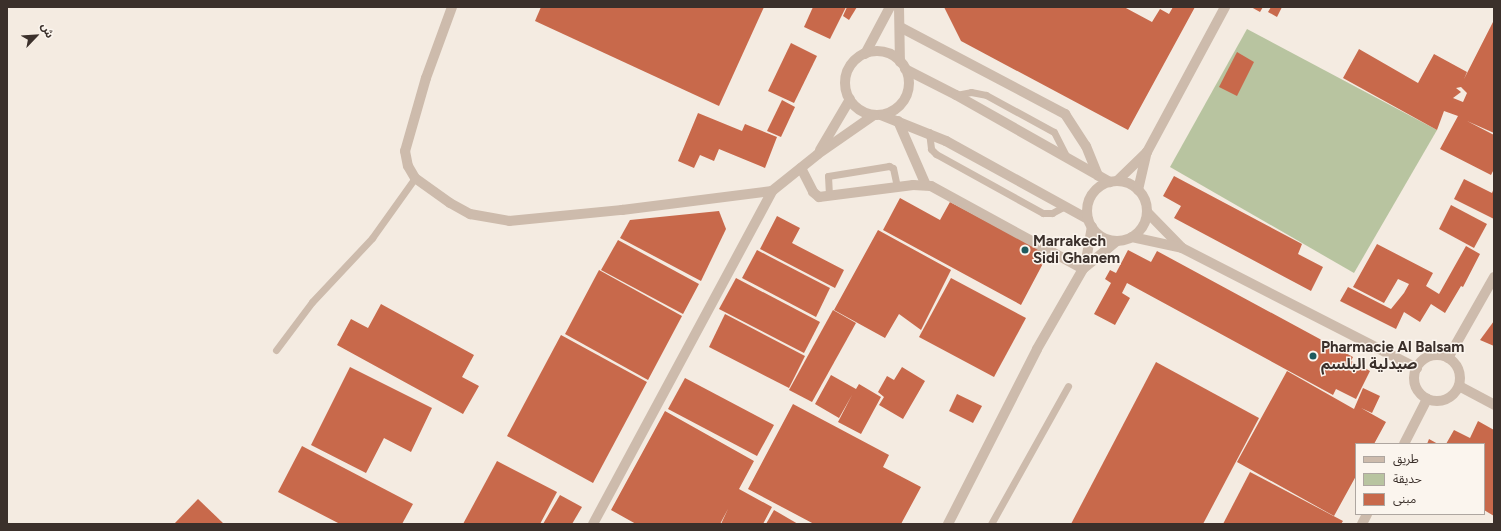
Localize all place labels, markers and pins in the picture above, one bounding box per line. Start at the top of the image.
place label: Marrakech Sidi Ghanem [1033,232,1120,267]
marker: Marrakech Sidi Ghanem [1020,245,1030,255]
place label: Pharmacie Al Balsam صيدلية البلسم [1321,338,1464,373]
marker: Pharmacie Al Balsam صيدلية البلسم [1308,351,1318,361]

